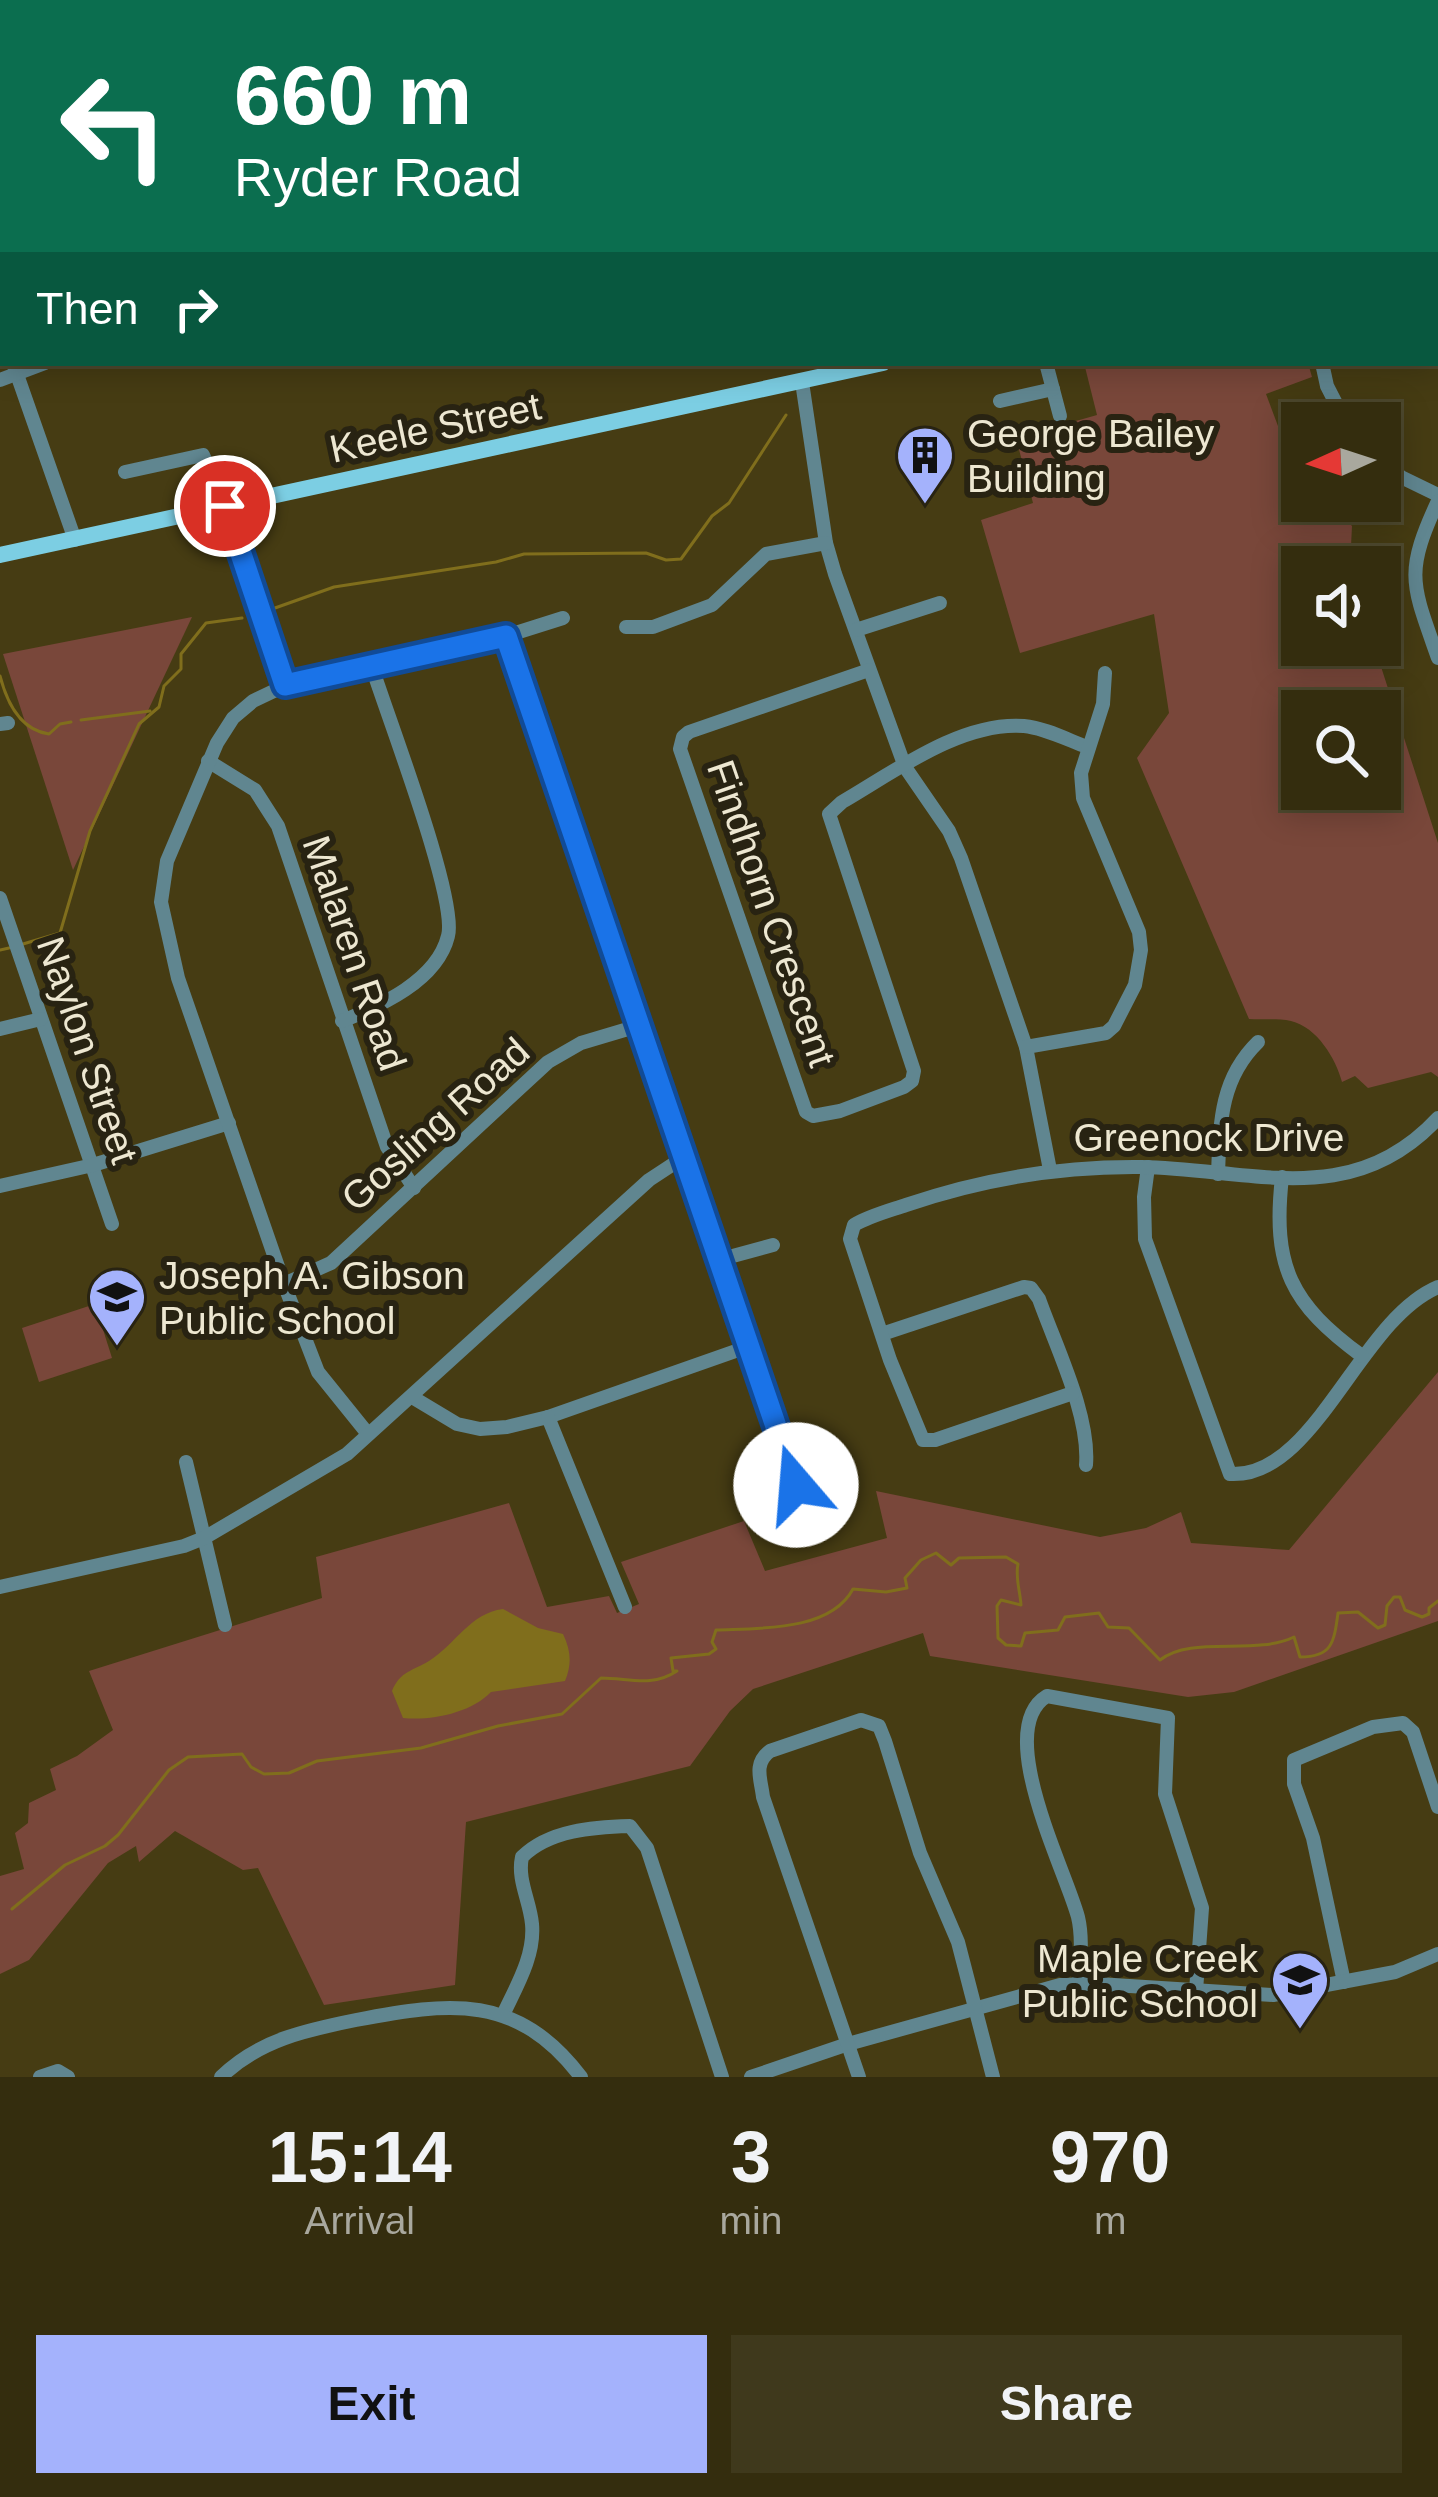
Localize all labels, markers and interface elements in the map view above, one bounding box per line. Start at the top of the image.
icon: left [36,48,192,204]
text: 660 m [234,48,472,142]
text: Ryder Road [234,147,522,207]
icon: right [163,276,229,342]
text: Then [36,283,139,334]
street label: Keele Street [326,384,545,471]
north arrow [1281,402,1401,522]
map controls [1281,402,1401,810]
place label: George Bailey Building [967,412,1215,500]
building icon: George Bailey Building [894,424,956,506]
pin [174,455,276,557]
icon: arrive [192,473,258,539]
button: sound [1281,546,1401,666]
button: search [1281,690,1401,810]
street label: Findhorn Crescent [699,754,844,1072]
street label: Malaren Road [294,830,415,1076]
street label: Naylon Street [29,931,146,1169]
street label: Gosling Road [333,1029,538,1219]
street label: Greenock Drive [1074,1116,1344,1159]
place label: Joseph A. Gibson Public School [159,1254,465,1342]
school or university icon: Joseph A. Gibson Public School [86,1266,148,1348]
position arrow [733,1422,859,1548]
place label: Maple Creek Public School [1022,1937,1258,2025]
school or university icon: Maple Creek Public School [1269,1949,1331,2031]
text: 15:14 [268,2117,452,2197]
text: 3 [731,2117,771,2197]
text: 970 [1050,2117,1170,2197]
text: Arrival [305,2199,415,2242]
text: min [720,2199,782,2242]
text: m [1094,2199,1126,2242]
button: Exit [36,2335,707,2473]
button: Share [731,2335,1402,2473]

